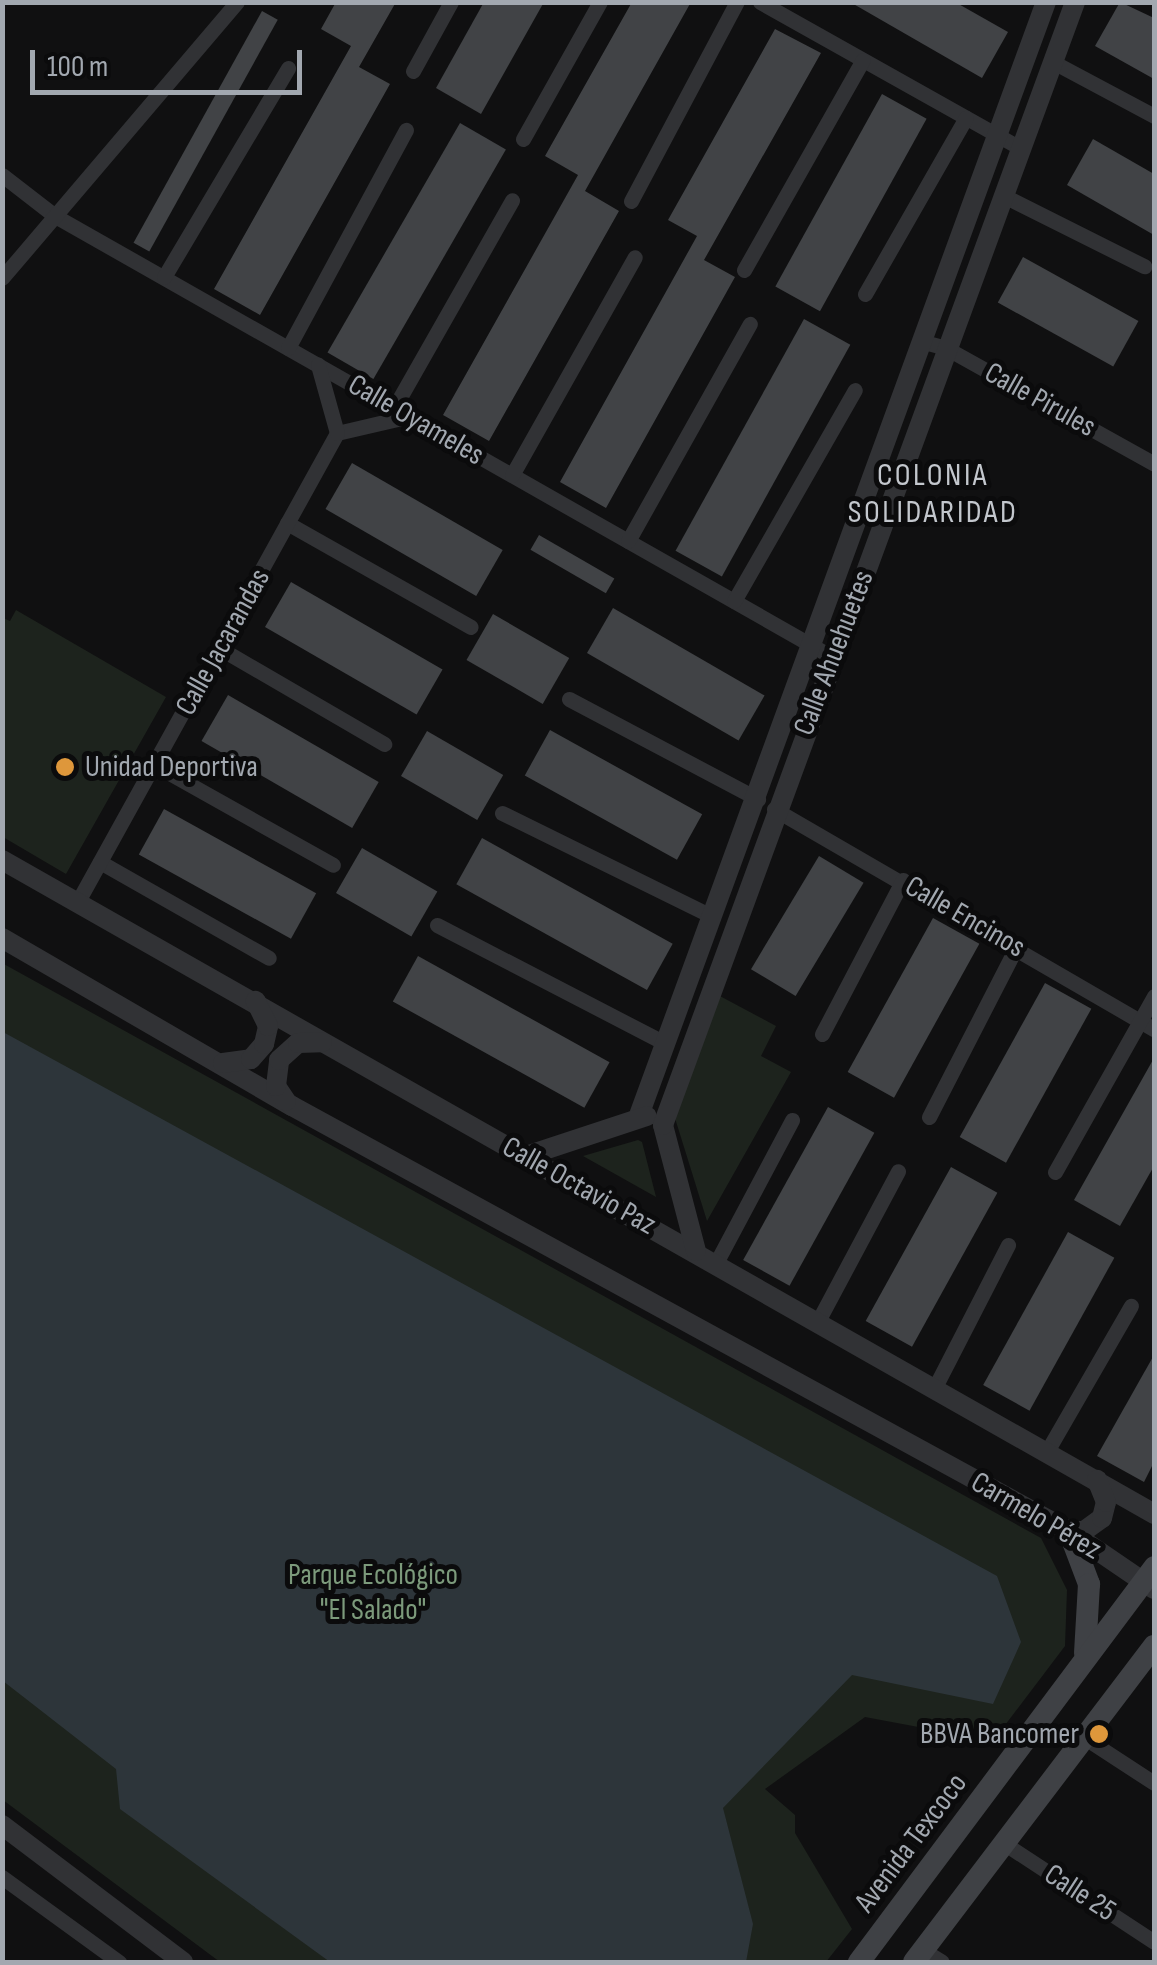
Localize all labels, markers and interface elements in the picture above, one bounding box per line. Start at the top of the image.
scale bar [35,30,308,92]
text: 100 m [47,49,108,85]
street label: Calle Pirules [978,355,1102,445]
street label: Calle Oyameles [342,367,490,473]
district label: COLONIA SOLIDARIDAD [848,458,1018,533]
street label: Calle Jacarandas [168,563,278,721]
street label: Calle Ahuehuetes [786,566,882,740]
place label: Unidad Deportiva [85,749,258,785]
marker: Unidad Deportiva [54,756,76,778]
street label: Calle Encinos [899,868,1031,966]
street label: Calle Octavio Paz [496,1129,662,1243]
street label: Carmelo Pérez [965,1464,1107,1568]
park label: Parque Ecológico "El Salado" [288,1557,458,1628]
place label: BBVA Bancomer [920,1716,1079,1752]
marker: BBVA Bancomer [1088,1723,1110,1745]
street label: Avenida Texcoco [847,1766,975,1920]
street label: Calle 25 [1038,1857,1122,1929]

